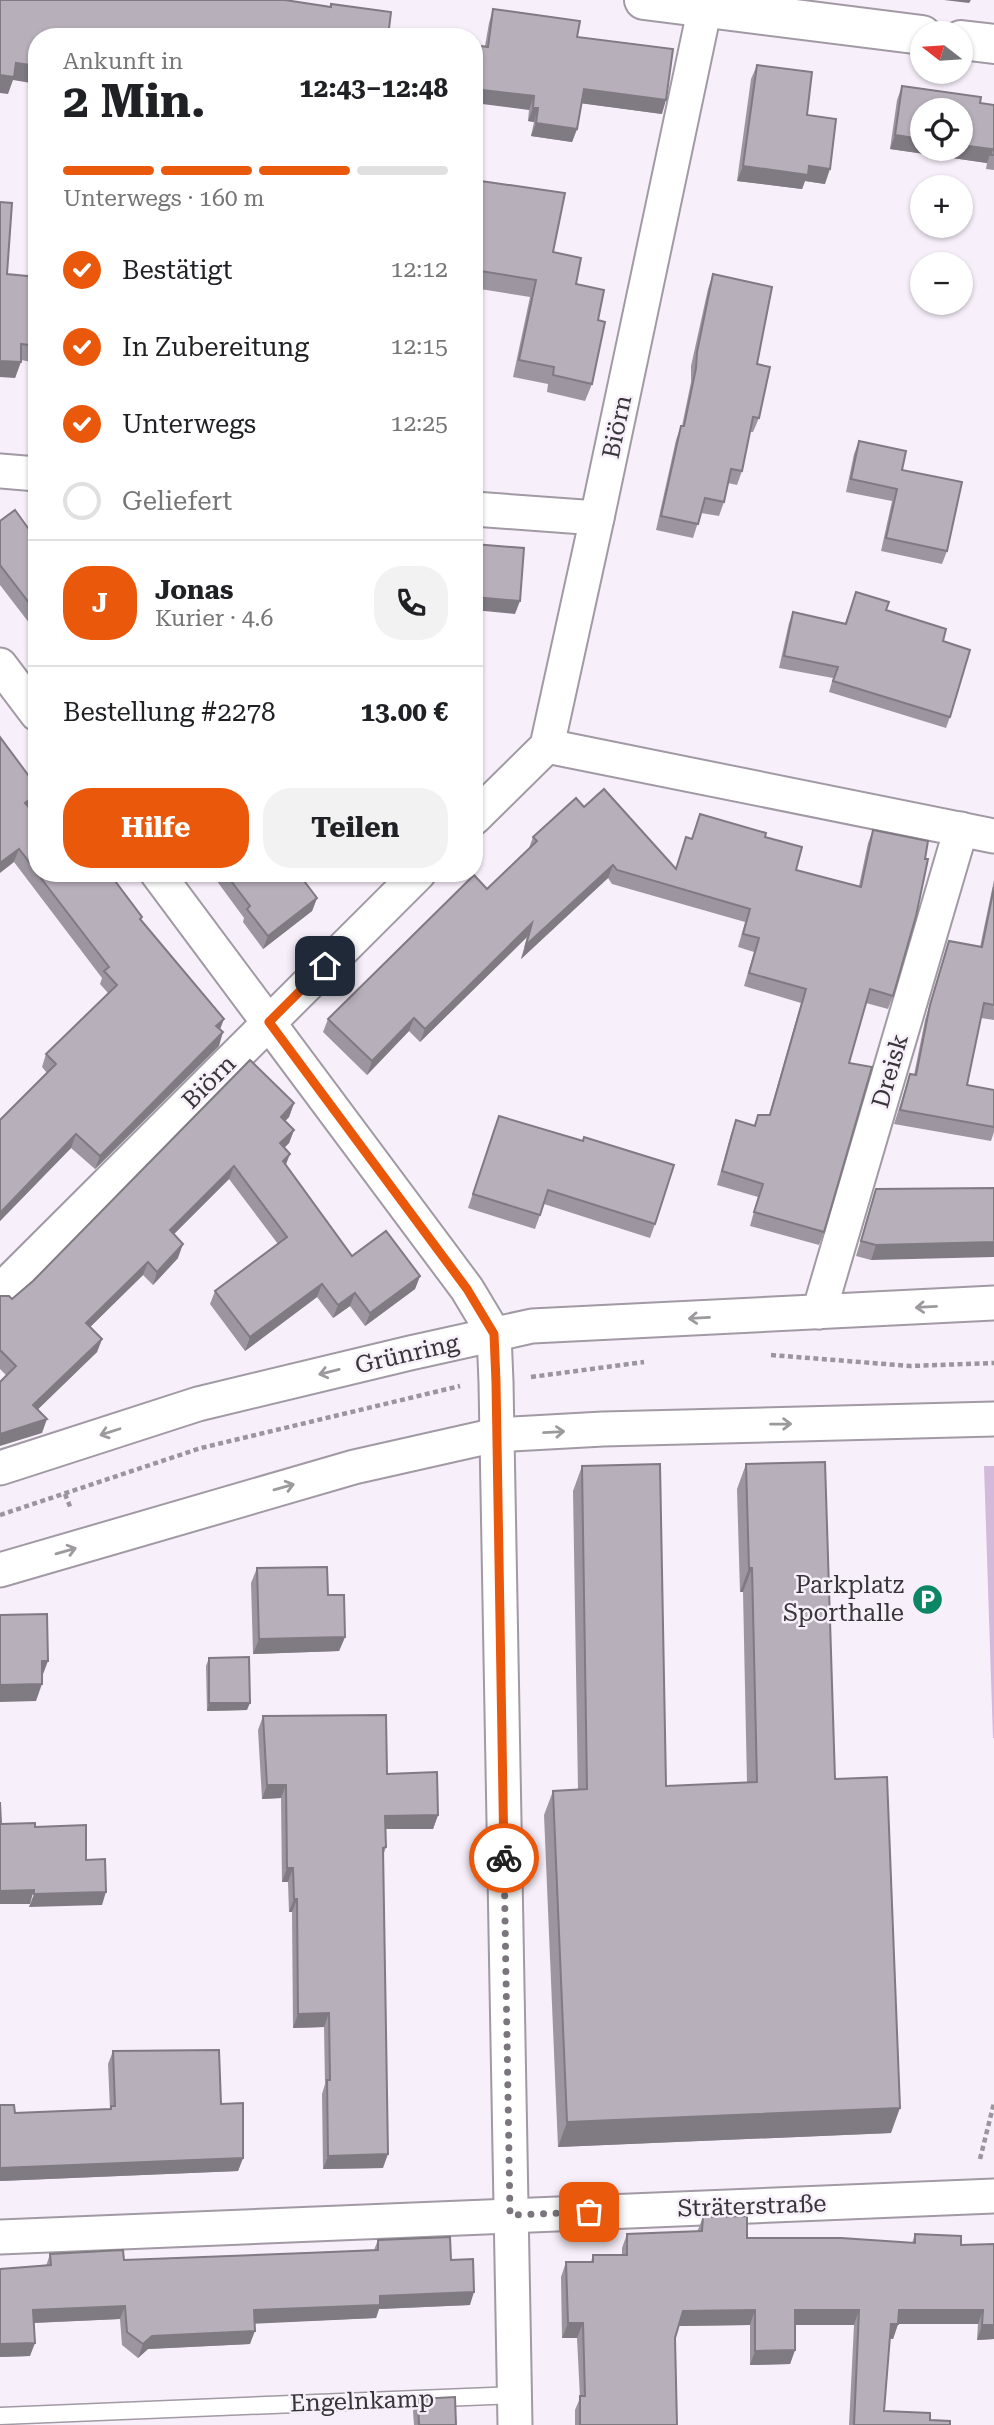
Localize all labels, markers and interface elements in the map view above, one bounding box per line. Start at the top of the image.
north arrow [910,21,973,84]
map controls [910,21,973,315]
text: Ankunft in [63,48,183,75]
text: 12:43–12:48 [299,73,448,103]
text: 2 Min. [63,74,205,128]
button: locate [910,98,973,161]
button: + [910,175,973,238]
text: Unterwegs · 160 m [63,185,265,212]
icon: check [63,251,101,289]
button: − [910,252,973,315]
text: Bestätigt [122,255,232,285]
text: 12:12 [391,256,448,283]
icon: check [63,328,101,366]
text: In Zubereitung [122,332,309,362]
text: 12:15 [391,333,448,360]
street label: Biörn [597,393,637,461]
icon: check [63,405,101,443]
text: Unterwegs [122,409,256,439]
text: 12:25 [391,410,448,437]
text: Geliefert [122,486,232,516]
button: phone [374,566,448,640]
text: Jonas [155,575,233,605]
text: J [92,588,108,618]
text: Kurier · 4.6 [155,605,273,632]
text: Bestellung #2278 [63,697,276,727]
text: 13.00 € [360,697,448,727]
button: Hilfe [63,788,249,868]
button: Teilen [263,788,448,868]
pin [295,936,355,996]
icon: home [306,947,344,985]
street label: Dreisk [866,1031,914,1111]
street label: Biörn [177,1050,241,1114]
one-way arrow [915,1300,938,1313]
one-way arrow [687,1312,710,1325]
street label: Grünring [352,1328,462,1380]
one-way arrow [319,1366,341,1379]
one-way arrow [770,1418,793,1431]
one-way arrow [542,1425,565,1438]
one-way arrow [100,1427,122,1440]
one-way arrow [273,1480,295,1493]
one-way arrow [54,1543,76,1556]
place label: Parkplatz Sporthalle [783,1571,904,1627]
parking icon: Parkplatz Sporthalle [910,1582,944,1616]
courier [469,1823,539,1893]
icon: bike [485,1839,523,1877]
pin [559,2182,619,2242]
street label: Sträterstraße [677,2189,827,2223]
icon: bag [570,2193,608,2231]
street label: Engelnkamp [289,2384,435,2418]

